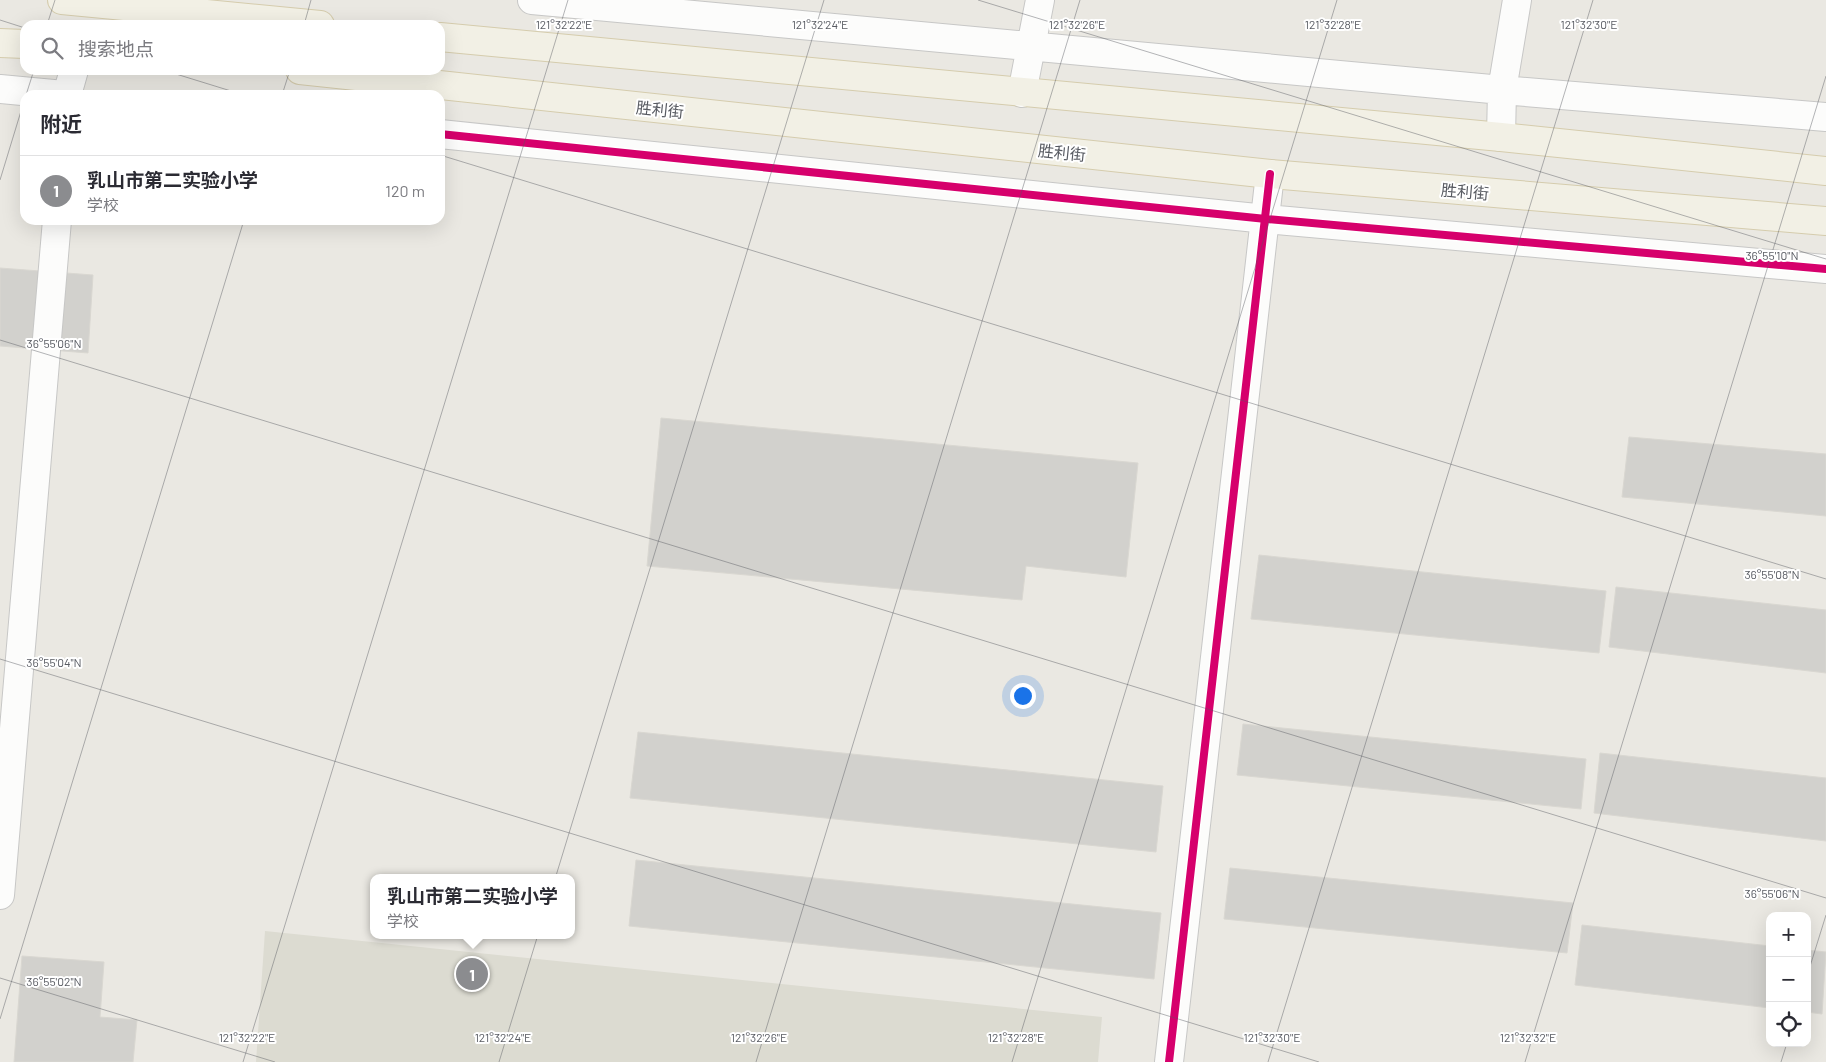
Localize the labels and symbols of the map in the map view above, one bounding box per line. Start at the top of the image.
text: 121°32'22"E [536,17,592,31]
text: 121°32'24"E [792,17,848,31]
text: 121°32'26"E [1049,17,1105,31]
text: 121°32'28"E [1305,17,1361,31]
text: 121°32'30"E [1561,17,1617,31]
street label: 胜利街 [635,97,685,121]
street label: 胜利街 [1037,140,1087,164]
street label: 胜利街 [1440,179,1490,203]
text: 36°55'10"N [1745,248,1799,262]
text: 36°55'06"N [26,336,82,350]
text: 36°55'08"N [1744,567,1800,581]
text: 36°55'04"N [26,655,82,669]
your location [1010,683,1036,709]
text: 36°55'06"N [1744,886,1800,900]
pin: 1 [456,955,488,993]
text: 36°55'02"N [26,974,82,988]
text: 121°32'22"E [219,1030,275,1044]
text: 121°32'24"E [475,1030,531,1044]
text: 121°32'26"E [731,1030,787,1044]
text: 121°32'28"E [988,1030,1044,1044]
text: 121°32'30"E [1244,1030,1300,1044]
text: 121°32'32"E [1500,1030,1556,1044]

